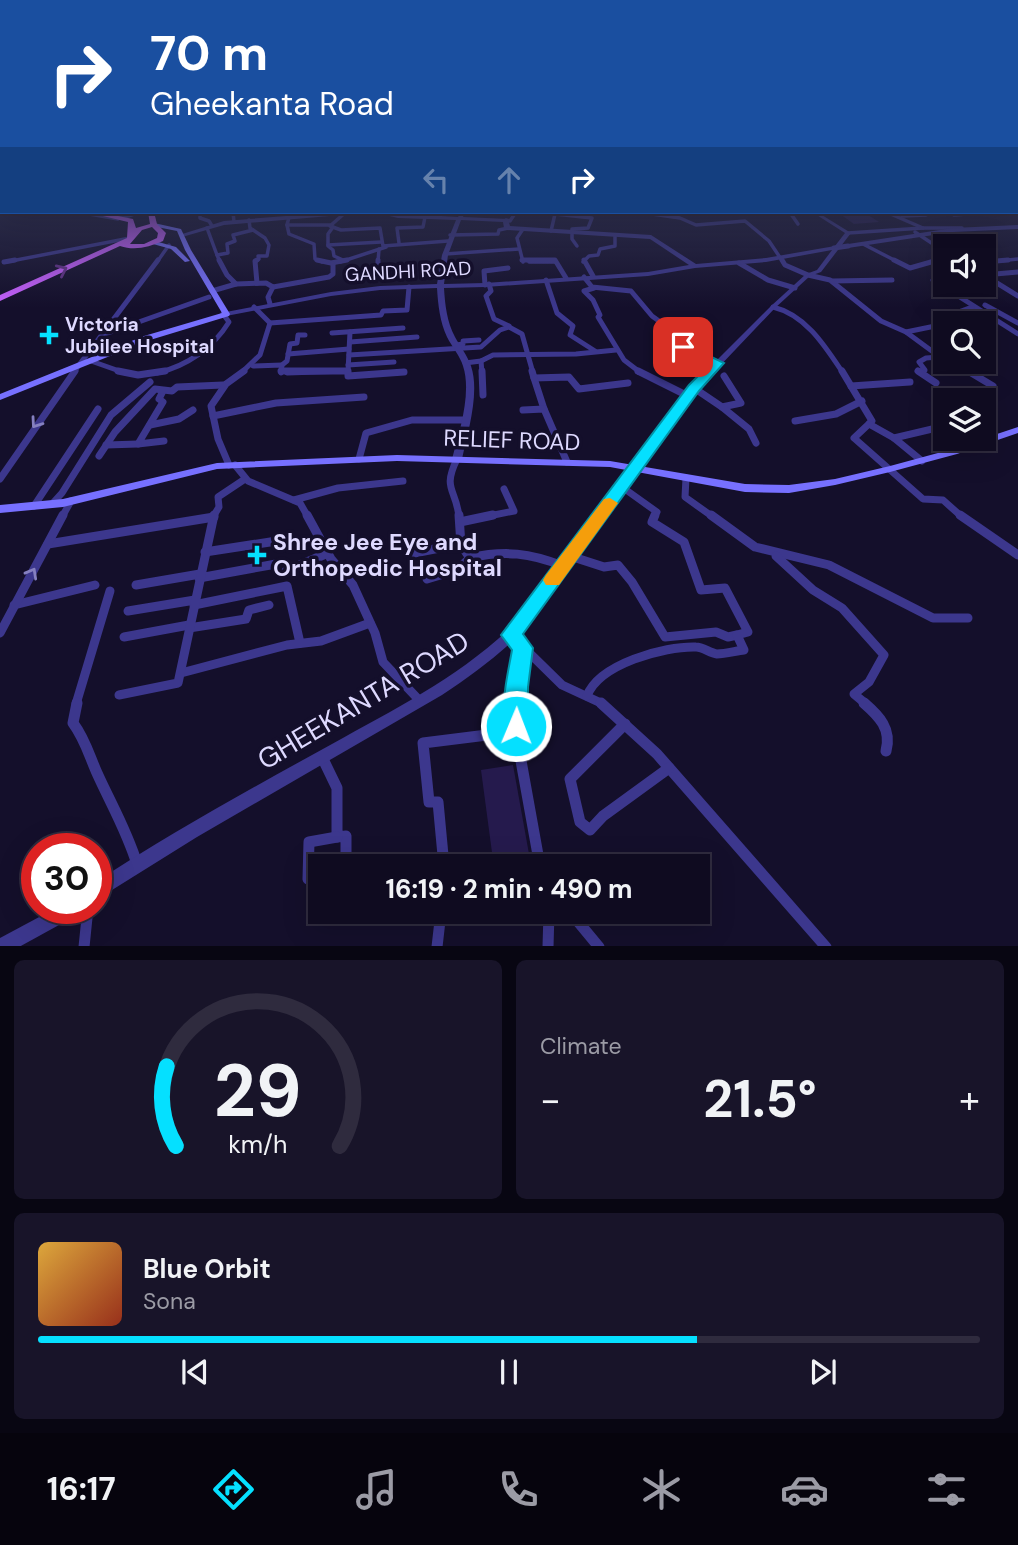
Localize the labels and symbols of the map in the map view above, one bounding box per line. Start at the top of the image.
street label: GANDHI ROAD [344,256,472,287]
one-way arrow [55,264,67,278]
place label: Victoria Jubilee Hospital [65,312,214,359]
pin [653,317,713,377]
marker: Victoria Jubilee Hospital [39,325,59,345]
one-way arrow [31,415,44,428]
street label: RELIEF ROAD [443,423,581,457]
place label: Shree Jee Eye and Orthopedic Hospital [273,527,502,583]
marker: Shree Jee Eye and Orthopedic Hospital [247,545,267,565]
one-way arrow [24,568,37,580]
street label: GHEEKANTA ROAD [251,623,476,778]
position arrow [479,689,553,763]
speed limit sign: 30 [21,833,112,924]

